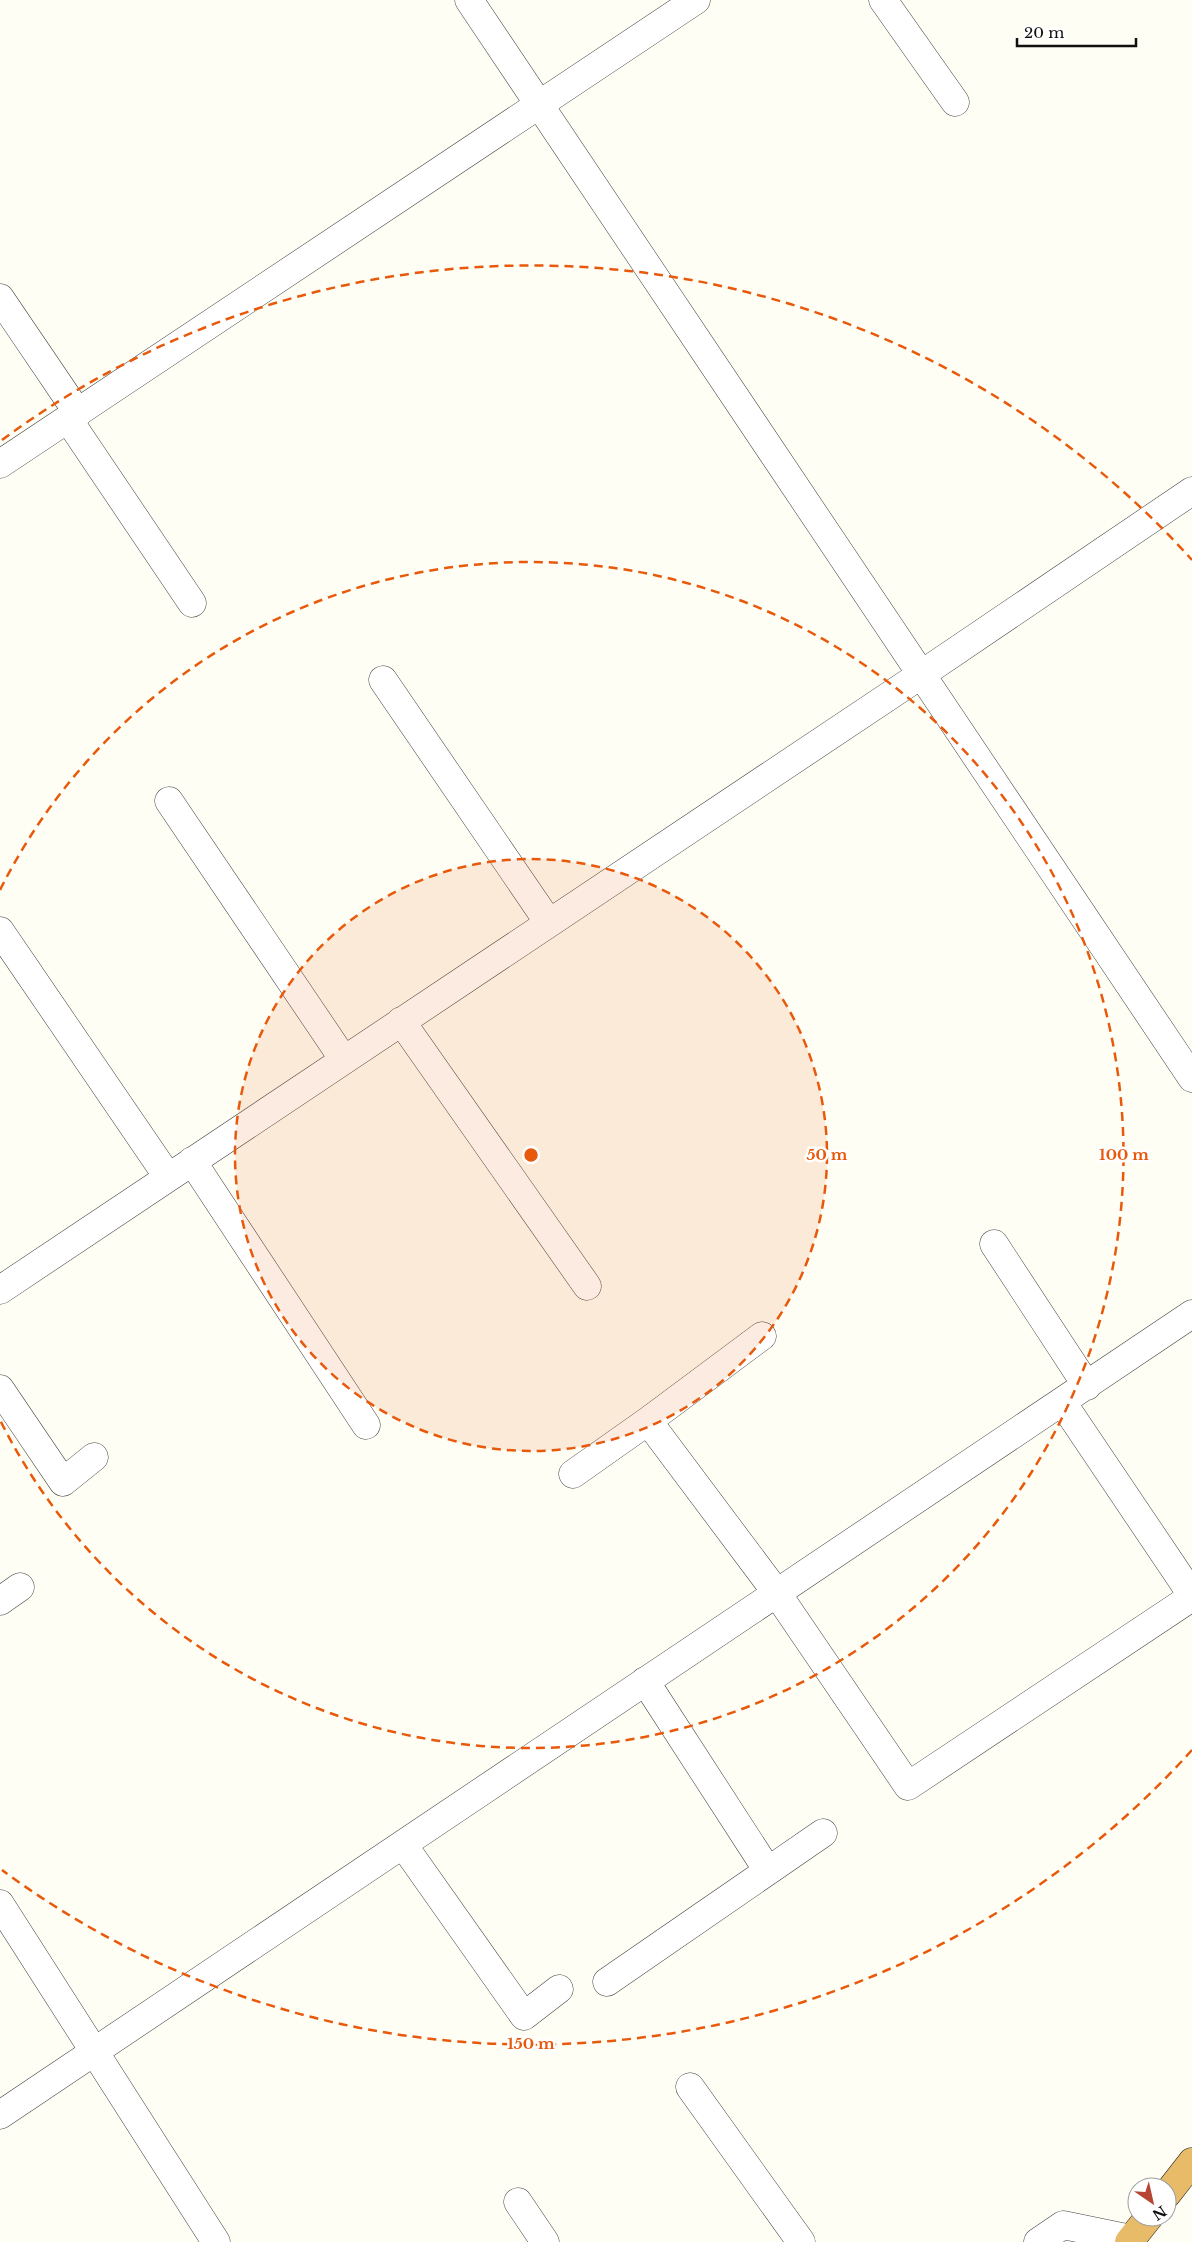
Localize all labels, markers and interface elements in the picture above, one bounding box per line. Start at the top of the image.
scale bar [1017,15,1136,47]
text: 20 m [1024,23,1064,42]
text: 50 m [807,1145,848,1164]
text: 100 m [1099,1145,1149,1164]
centre of rings [522,1146,540,1164]
text: 150 m [507,2034,555,2053]
north arrow [1127,2177,1177,2227]
text: N [1149,2202,1170,2224]

